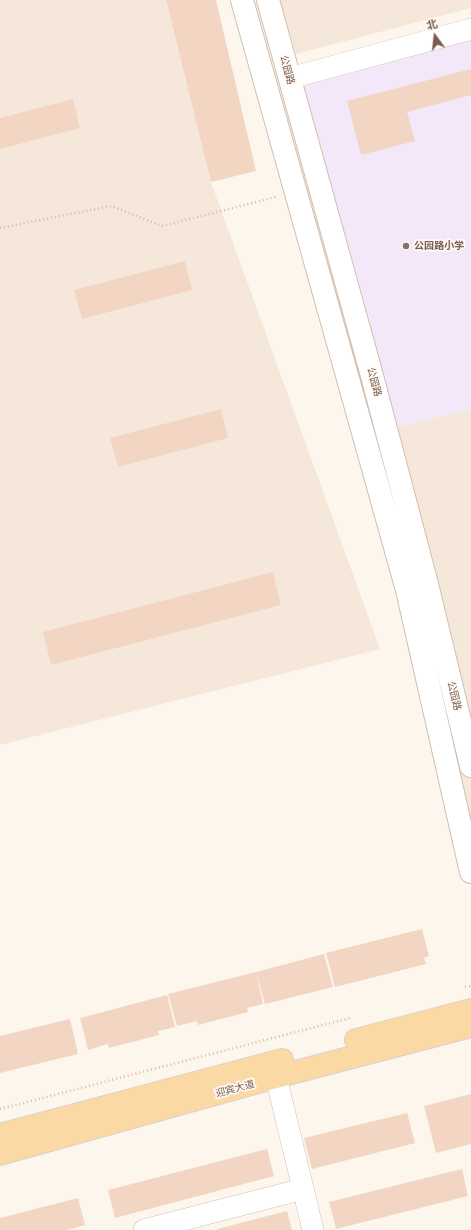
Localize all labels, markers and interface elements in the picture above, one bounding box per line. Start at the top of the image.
north arrow [415,16,455,56]
text: 北 [425,16,439,33]
street label: 公园路 [277,54,297,86]
place label: 公园路小学 [414,240,464,252]
marker: 公园路小学 [401,241,411,251]
street label: 公园路 [364,366,384,398]
street label: 公园路 [445,680,463,712]
street label: 迎宾大道 [214,1078,256,1100]

